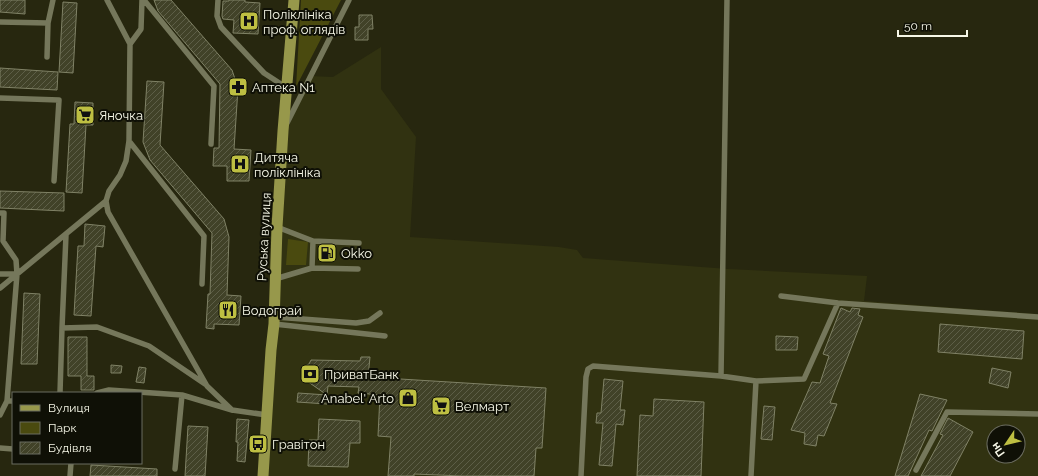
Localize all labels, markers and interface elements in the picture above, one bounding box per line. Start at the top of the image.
place label: Поліклініка проф. оглядів [263,7,345,37]
hospital icon: Поліклініка проф. оглядів [238,10,260,32]
scale bar [898,12,967,38]
text: 50 m [904,19,932,33]
pharmacy icon: Аптека N1 [227,76,249,98]
place label: Аптека N1 [252,80,315,95]
supermarket icon: Яночка [74,104,96,126]
place label: Яночка [99,108,143,123]
place label: Дитяча поліклініка [254,150,321,180]
hospital icon: Дитяча поліклініка [229,153,251,175]
street label: Руська вулиця [254,192,274,282]
fuel station icon: Okko [316,242,338,264]
place label: Okko [341,246,372,261]
restaurant icon: Водограй [217,299,239,321]
place label: Водограй [242,303,302,318]
bank icon: ПриватБанк [299,363,321,385]
place label: ПриватБанк [324,367,399,382]
shop icon: Anabel' Arto [397,387,419,409]
place label: Anabel' Arto [321,391,394,406]
legend [12,392,142,464]
supermarket icon: Велмарт [430,395,452,417]
place label: Велмарт [455,399,509,414]
text: Вулиця [48,401,90,415]
text: Парк [48,421,77,435]
north arrow [986,424,1026,464]
bus stop icon: Гравітон [247,433,269,455]
place label: Гравітон [272,437,325,452]
text: Пн [989,440,1008,459]
text: Будівля [48,441,91,455]

